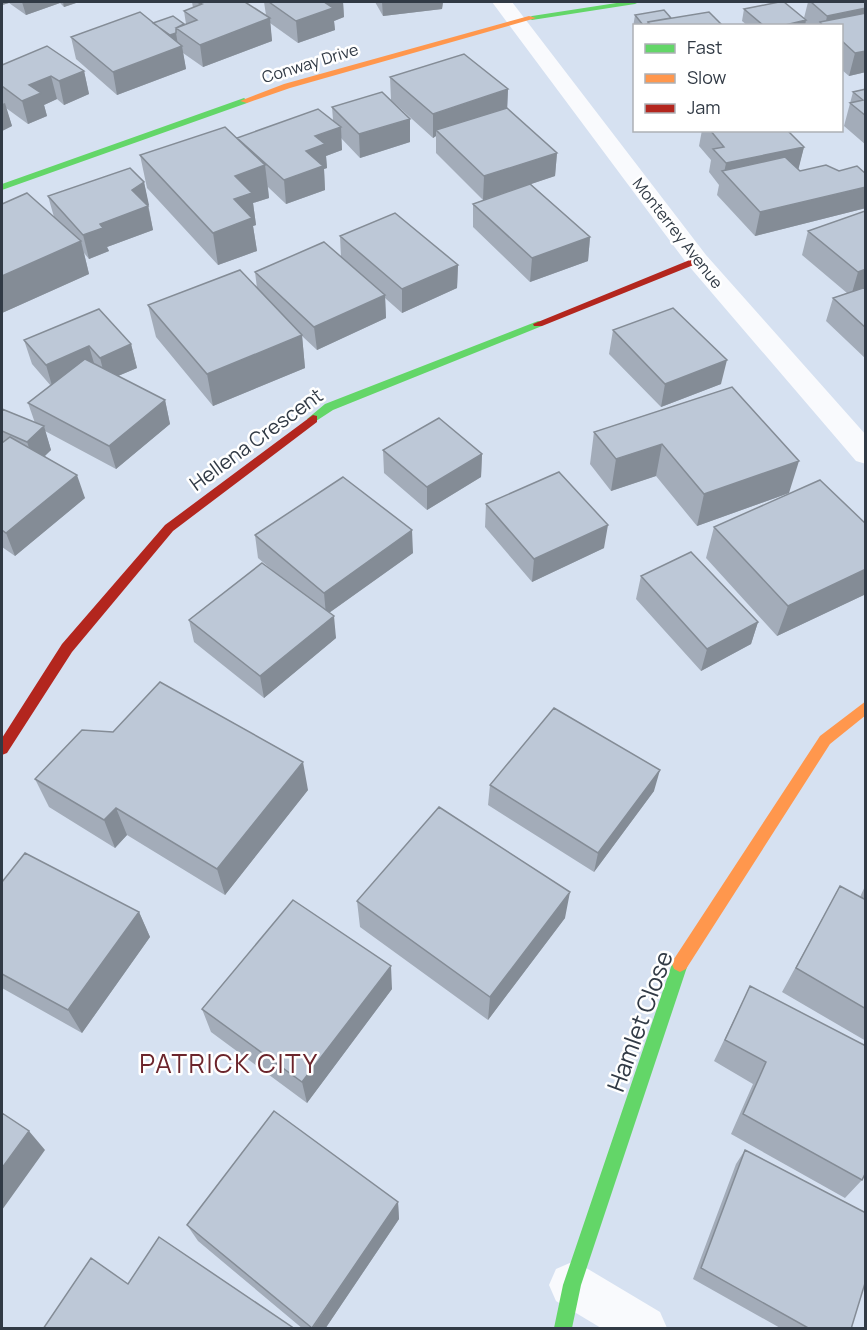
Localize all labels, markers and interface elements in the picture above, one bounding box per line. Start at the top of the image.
legend [633,24,843,132]
text: Fast [687,35,722,59]
street label: Conway Drive [259,38,361,88]
text: Slow [687,65,727,89]
text: Jam [687,95,721,119]
street label: Monterrey Avenue [628,173,728,293]
street label: Hellena Crescent [184,381,328,497]
street label: Hamlet Close [598,946,680,1096]
district label: PATRICK CITY [139,1045,319,1081]

